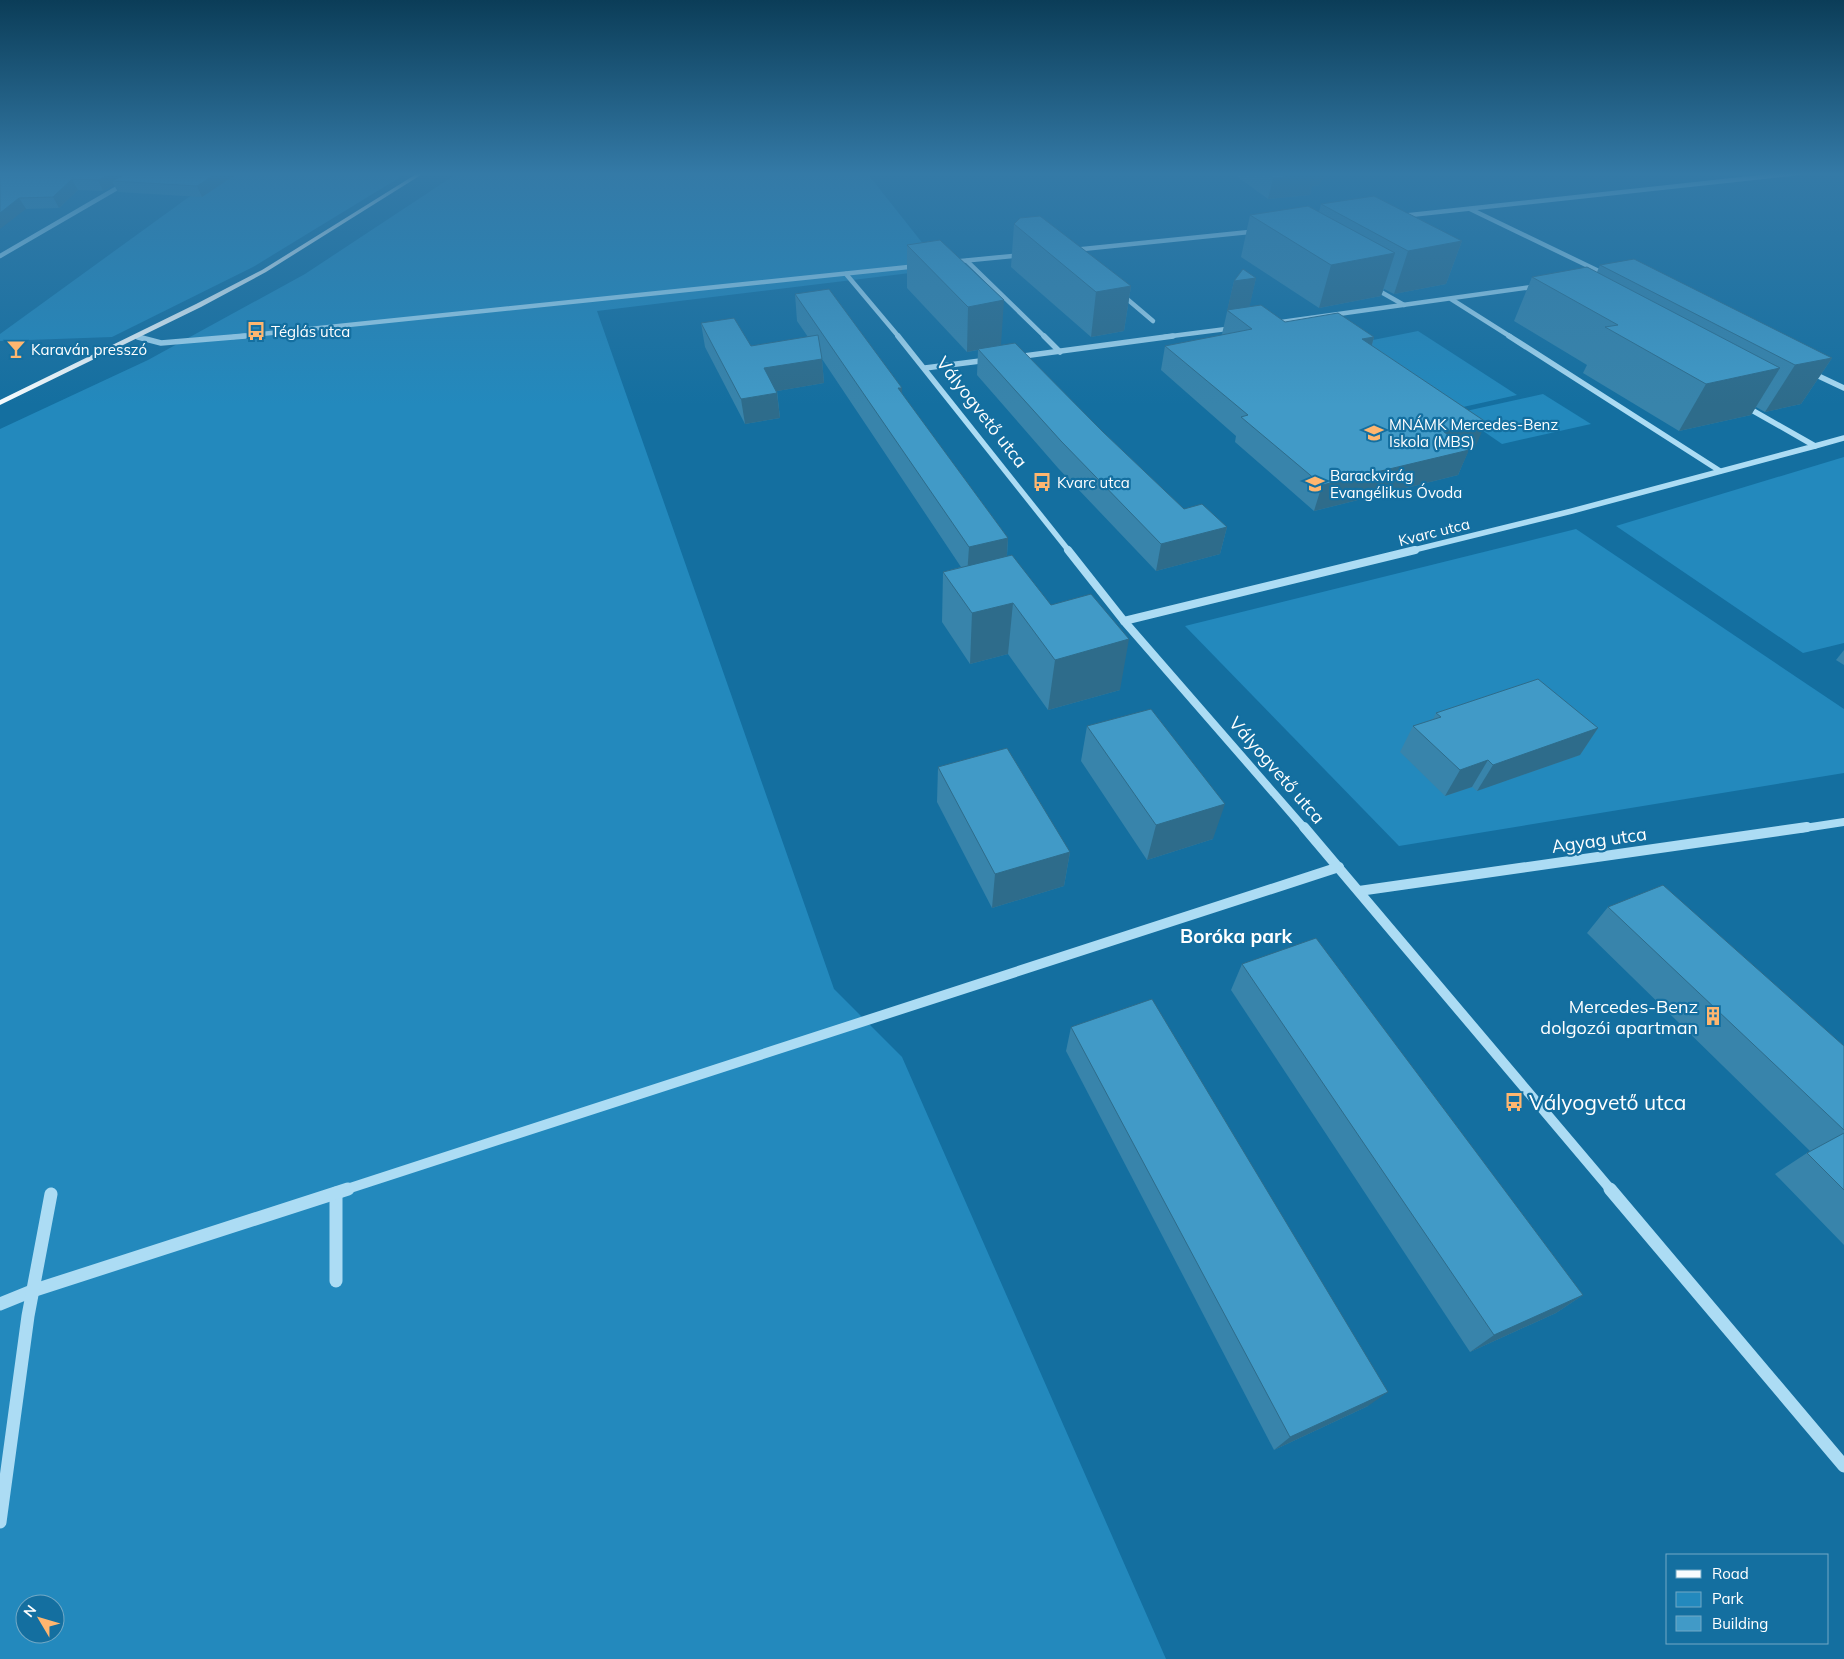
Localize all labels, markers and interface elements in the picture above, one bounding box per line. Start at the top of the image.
bus stop icon: Téglás utca [245,320,267,342]
place label: Téglás utca [271,322,350,341]
bar icon: Karaván presszó [5,338,27,360]
place label: Karaván presszó [31,340,147,359]
street label: Vályogvető utca [931,352,1033,472]
place label: MNÁMK Mercedes-Benz Iskola (MBS) [1389,415,1558,451]
school or university icon: MNÁMK Mercedes-Benz Iskola (MBS) [1363,422,1385,444]
place label: Barackvirág Evangélikus Óvoda [1330,466,1462,502]
bus stop icon: Kvarc utca [1031,471,1053,493]
place label: Kvarc utca [1057,473,1130,492]
school or university icon: Barackvirág Evangélikus Óvoda [1304,473,1326,495]
street label: Kvarc utca [1396,514,1472,550]
street label: Vályogvető utca [1224,712,1330,828]
street label: Agyag utca [1550,822,1648,858]
district label: Boróka park [1180,924,1292,948]
place label: Mercedes-Benz dolgozói apartman [1540,995,1698,1039]
building icon: Mercedes-Benz dolgozói apartman [1702,1005,1724,1027]
place label: Vályogvető utca [1529,1089,1686,1115]
bus stop icon: Vályogvető utca [1503,1091,1525,1113]
legend [1666,1554,1829,1644]
text: Road [1712,1564,1749,1583]
text: Park [1712,1589,1744,1608]
north arrow [15,1594,65,1644]
text: N [19,1601,40,1621]
text: Building [1712,1614,1768,1633]

